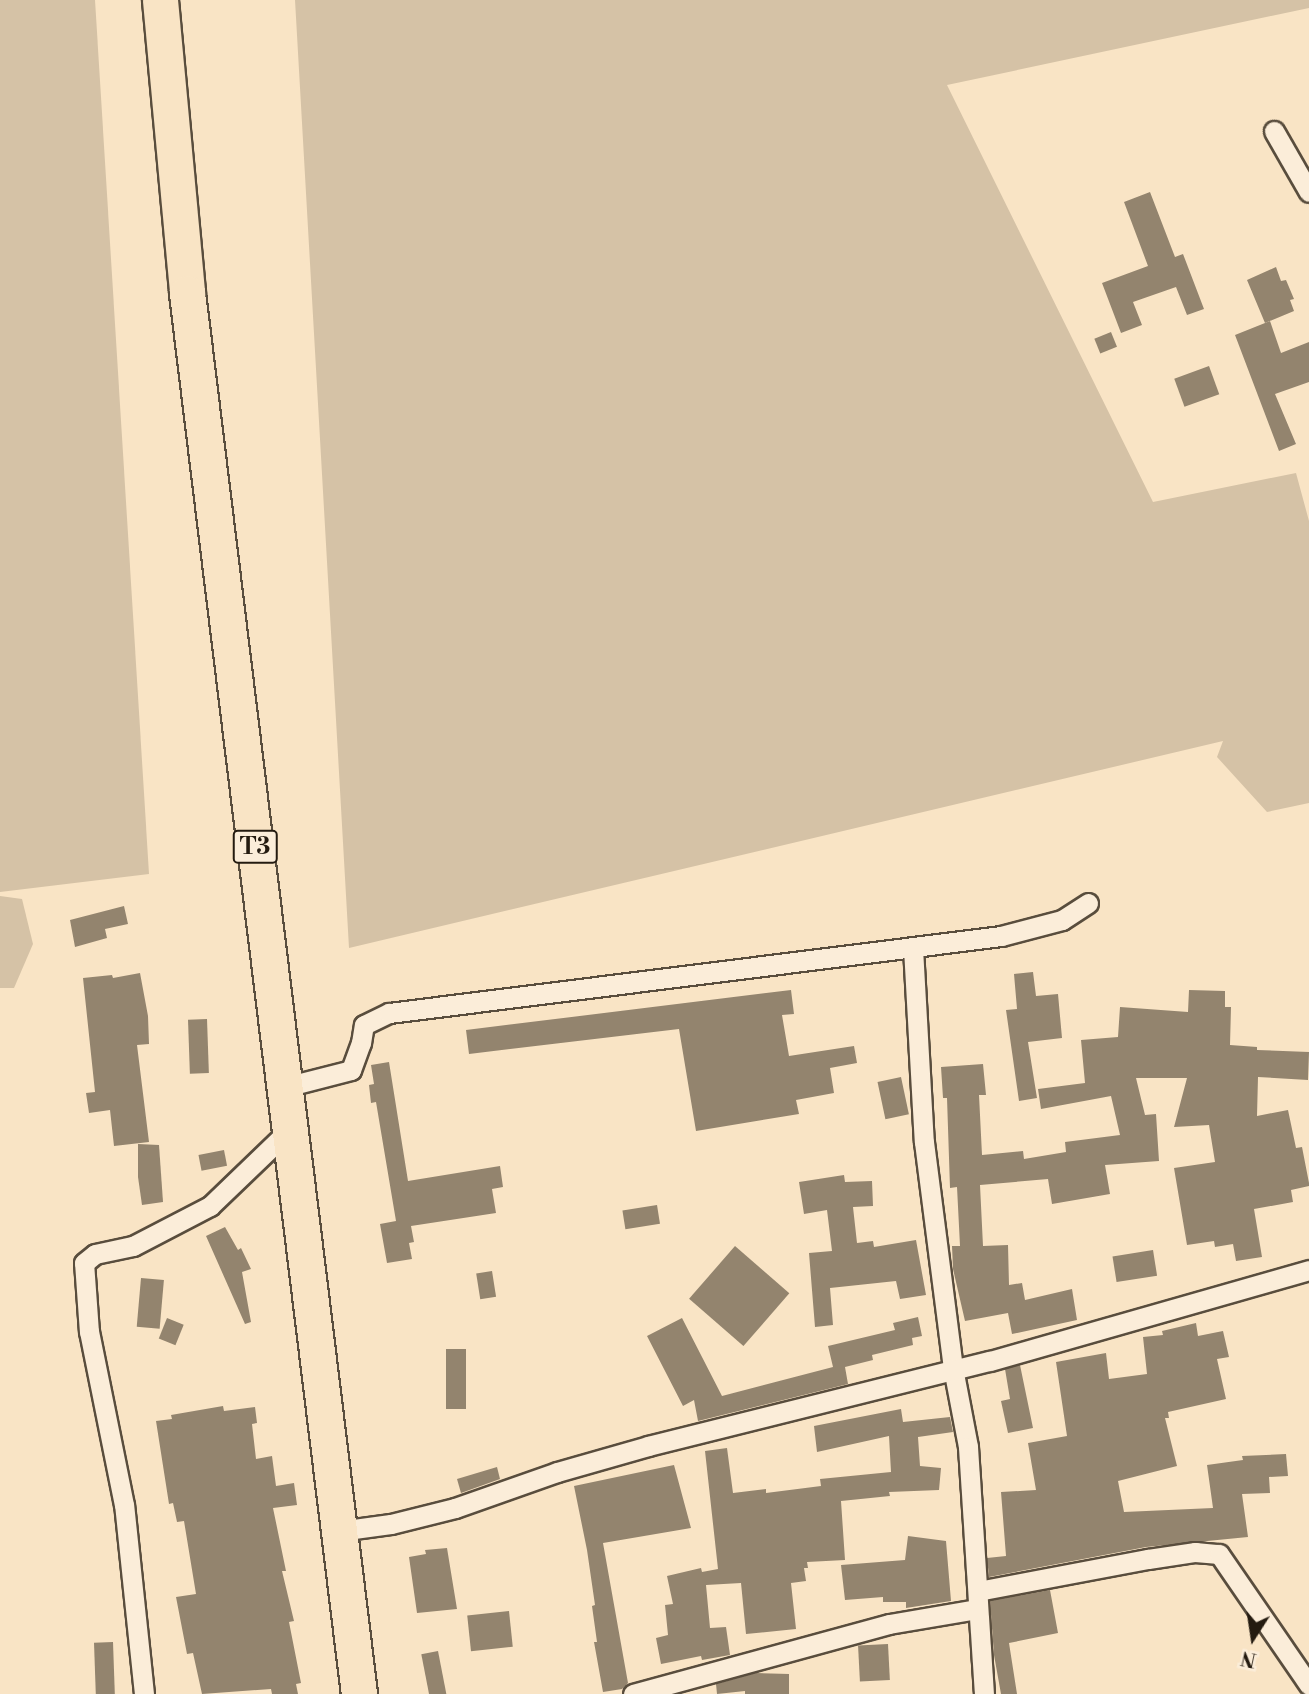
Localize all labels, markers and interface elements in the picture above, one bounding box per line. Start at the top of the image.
road number: T3 [232,828,278,866]
north arrow [1218,1603,1288,1673]
text: N [1239,1645,1258,1672]

